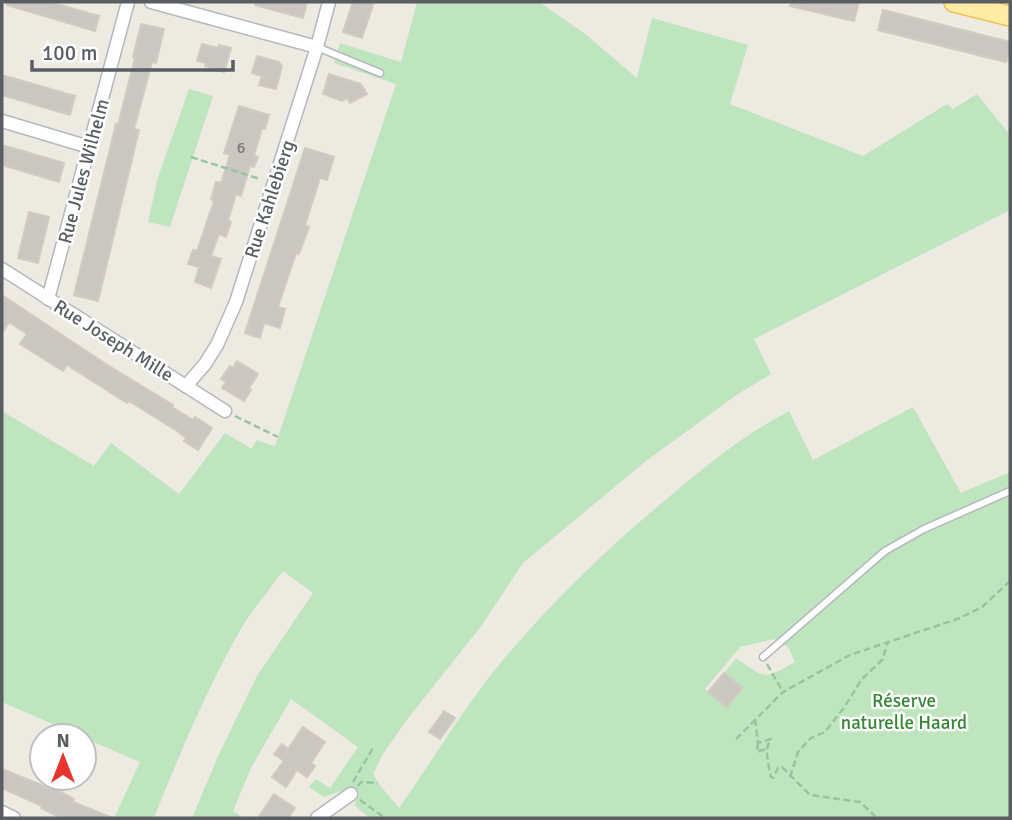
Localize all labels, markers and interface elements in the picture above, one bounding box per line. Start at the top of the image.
scale bar [32,28,233,72]
text: 100 m [42,40,97,66]
street label: Rue Jules Wilhelm [53,96,115,246]
street label: Rue Kahlebierg [240,137,300,261]
house number: 6 [237,138,245,158]
street label: Rue Joseph Mille [49,294,178,387]
park label: Réserve naturelle Haard [841,689,967,735]
north arrow [28,722,98,792]
text: N [56,729,70,753]

